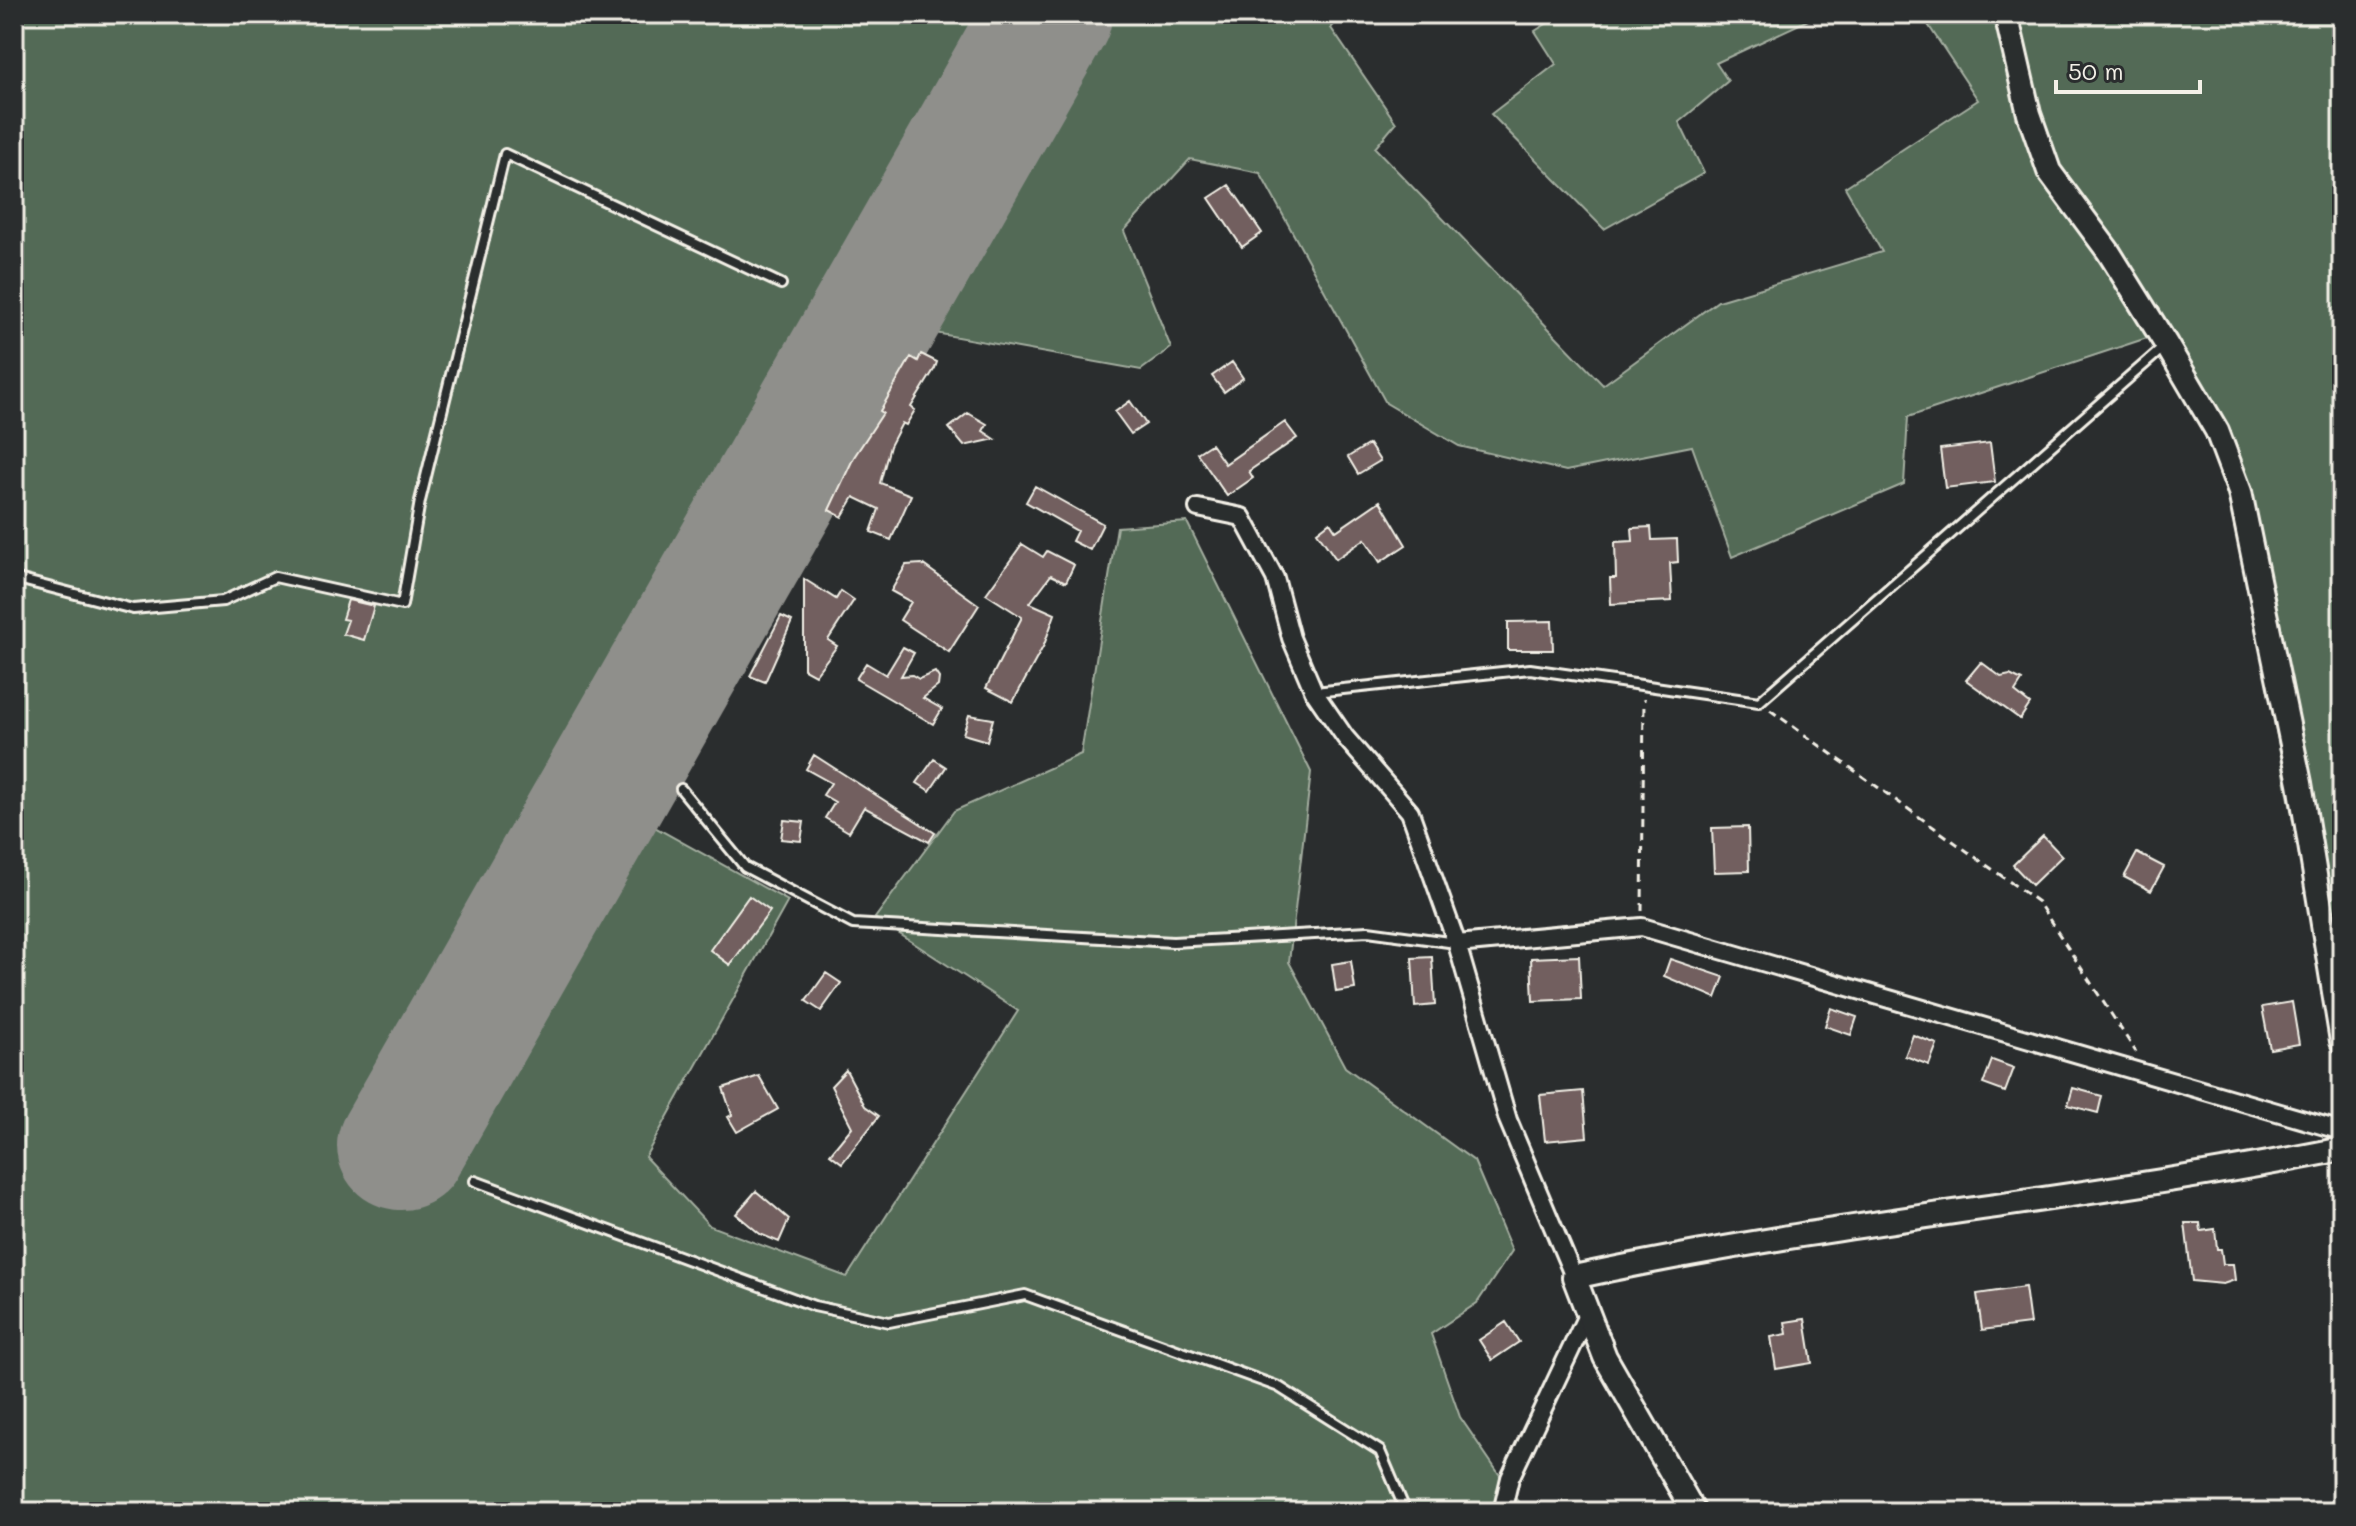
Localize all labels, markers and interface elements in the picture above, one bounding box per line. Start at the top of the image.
scale bar [2056,44,2200,94]
text: 50 m [2068,55,2124,86]

